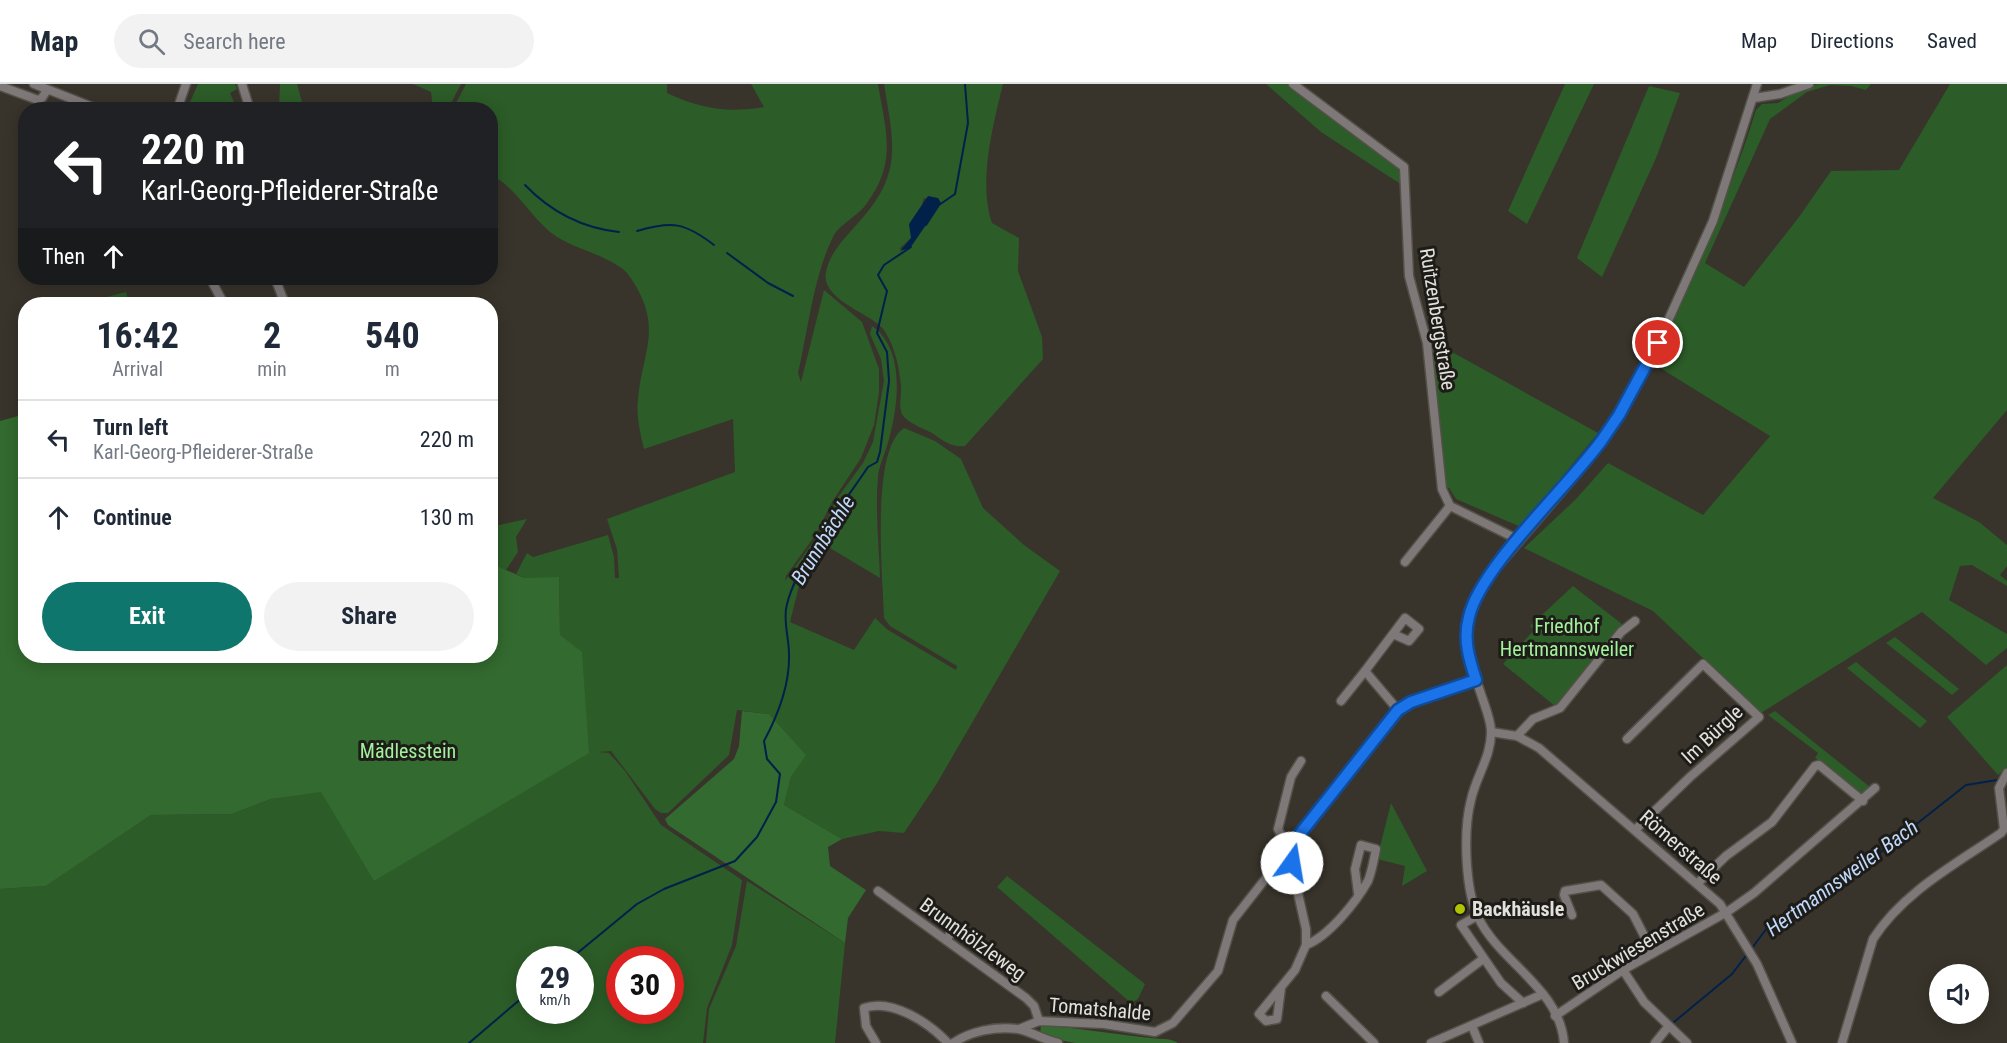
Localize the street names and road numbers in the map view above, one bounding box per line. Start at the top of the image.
street label: Ruitzenbergstraße [1415,246,1461,392]
street label: Im Bürgle [1676,700,1748,768]
street label: Römerstraße [1635,805,1727,889]
street label: Brunnhölzleweg [915,892,1031,986]
street label: Bruckwiesenstraße [1567,897,1709,995]
street label: Tomatshalde [1048,993,1152,1025]

